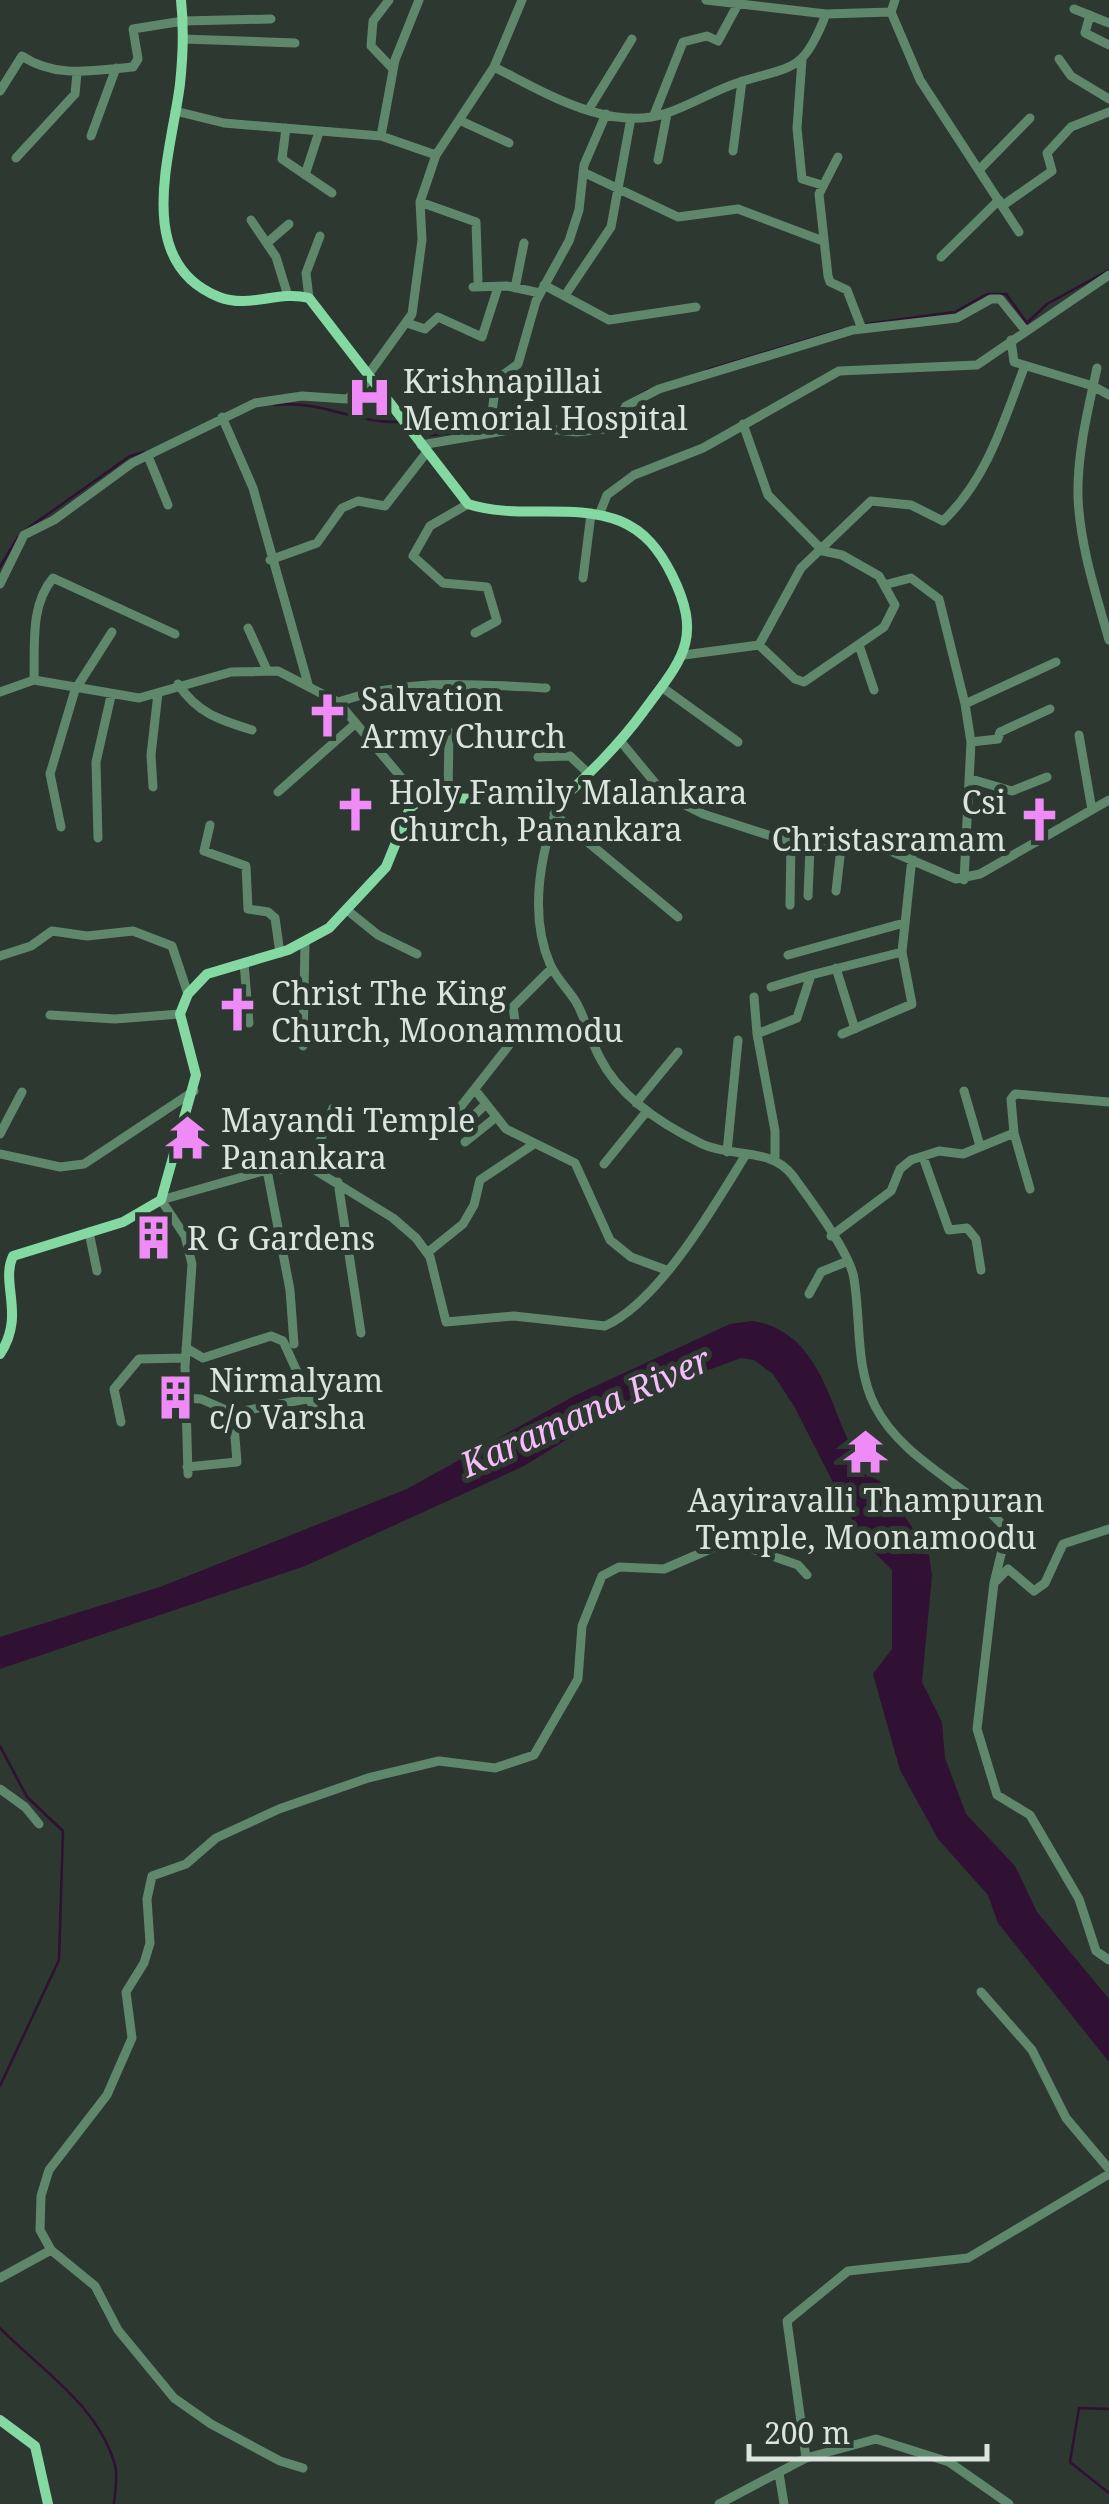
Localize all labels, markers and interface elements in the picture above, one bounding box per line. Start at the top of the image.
place label: Krishnapillai Memorial Hospital [403,359,688,439]
hospital icon: Krishnapillai Memorial Hospital [346,374,394,422]
place label: Salvation Army Church [361,677,566,757]
church icon: Salvation Army Church [304,692,352,740]
place label: Holy Family Malankara Church, Panankara [389,770,747,850]
place label: Csi Christasramam [772,780,1006,860]
church icon: Holy Family Malankara Church, Panankara [332,785,380,833]
church icon: Csi Christasramam [1015,795,1063,843]
place label: Christ The King Church, Moonammodu [271,971,623,1051]
church icon: Christ The King Church, Moonammodu [214,986,262,1034]
place label: Mayandi Temple Panankara [221,1098,475,1178]
temple icon: Mayandi Temple Panankara [164,1113,212,1161]
building icon: R G Gardens [130,1213,178,1261]
place label: R G Gardens [187,1216,375,1259]
water label: Karamana River [452,1335,718,1488]
place label: Nirmalyam c/o Varsha [209,1358,383,1438]
building icon: Nirmalyam c/o Varsha [152,1373,200,1421]
temple icon: Aayiravalli Thampuran Temple, Moonamoodu [842,1427,890,1475]
place label: Aayiravalli Thampuran Temple, Moonamoodu [688,1478,1044,1558]
scale bar [749,2399,986,2461]
text: 200 m [764,2412,850,2453]

